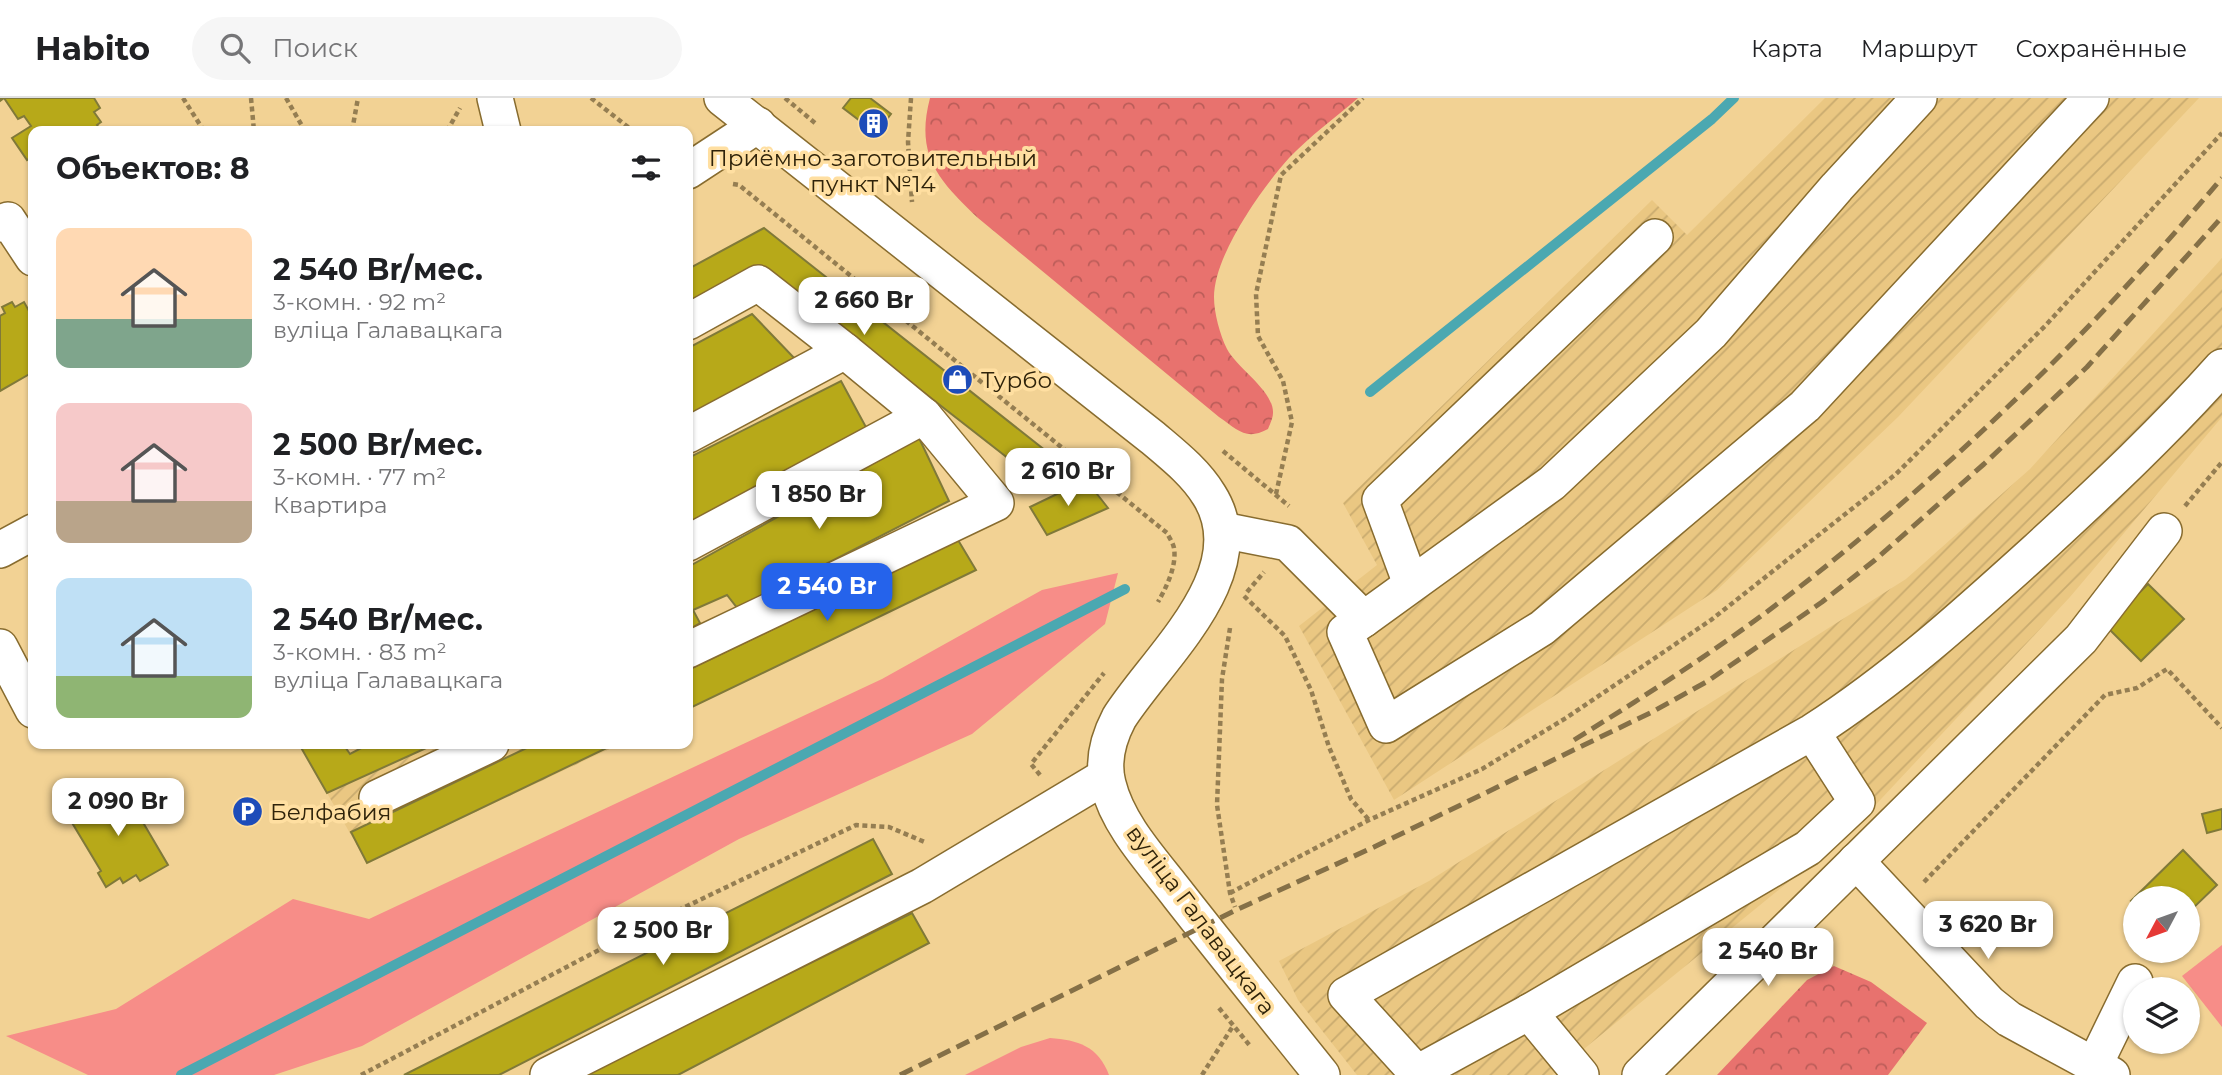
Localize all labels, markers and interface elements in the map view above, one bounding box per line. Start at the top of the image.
search box [192,17,682,80]
text: Habito [35,28,150,68]
icon: search [216,29,254,67]
text: Поиск [272,32,358,64]
text: Карта [1751,34,1823,63]
text: Маршрут [1861,34,1977,63]
text: Сохранённые [2015,34,2187,63]
building icon: Приёмно-заготовительный пункт №14 [856,107,890,141]
place label: Приёмно-заготовительный пункт №14 [709,144,1037,198]
icon: filters [627,149,665,187]
text: Объектов: 8 [56,150,250,187]
text: 2 540 Br/мес. [273,251,483,288]
icon: home [112,256,196,340]
pin: 2 660 Br [792,278,936,337]
text: 2 660 Br [814,286,914,314]
text: 3-комн. · 92 m² [273,288,446,316]
text: вуліца Галавацкага [273,316,503,344]
shop icon: Турбо [941,363,975,397]
place label: Турбо [981,366,1052,394]
text: 2 500 Br/мес. [273,426,483,463]
icon: home [112,431,196,515]
pin: 2 610 Br [996,448,1140,508]
text: 2 610 Br [1021,457,1115,485]
text: 3-комн. · 77 m² [273,463,446,491]
pin: 1 850 Br [747,472,891,531]
text: 1 850 Br [772,480,866,508]
text: Квартира [273,491,387,519]
pin: 2 540 Br [755,564,899,623]
text: 2 540 Br [777,572,877,600]
text: 2 540 Br/мес. [273,601,483,638]
icon: home [112,606,196,690]
text: 3-комн. · 83 m² [273,638,447,666]
text: вуліца Галавацкага [273,666,503,694]
pin: 2 090 Br [46,778,190,838]
text: 2 090 Br [68,787,168,815]
parking icon: Белфабия [230,795,264,829]
place label: Белфабия [270,798,392,826]
street label: вуліца Галавацкага [1121,820,1281,1020]
north arrow [2123,886,2200,962]
map controls [2123,886,2200,1054]
pin: 3 620 Br [1916,902,2060,961]
pin: 2 500 Br [591,908,735,967]
text: 3 620 Br [1939,910,2037,938]
text: 2 500 Br [613,916,713,944]
pin: 2 540 Br [1696,928,1840,988]
text: 2 540 Br [1718,937,1818,965]
button: layers [2123,977,2200,1054]

